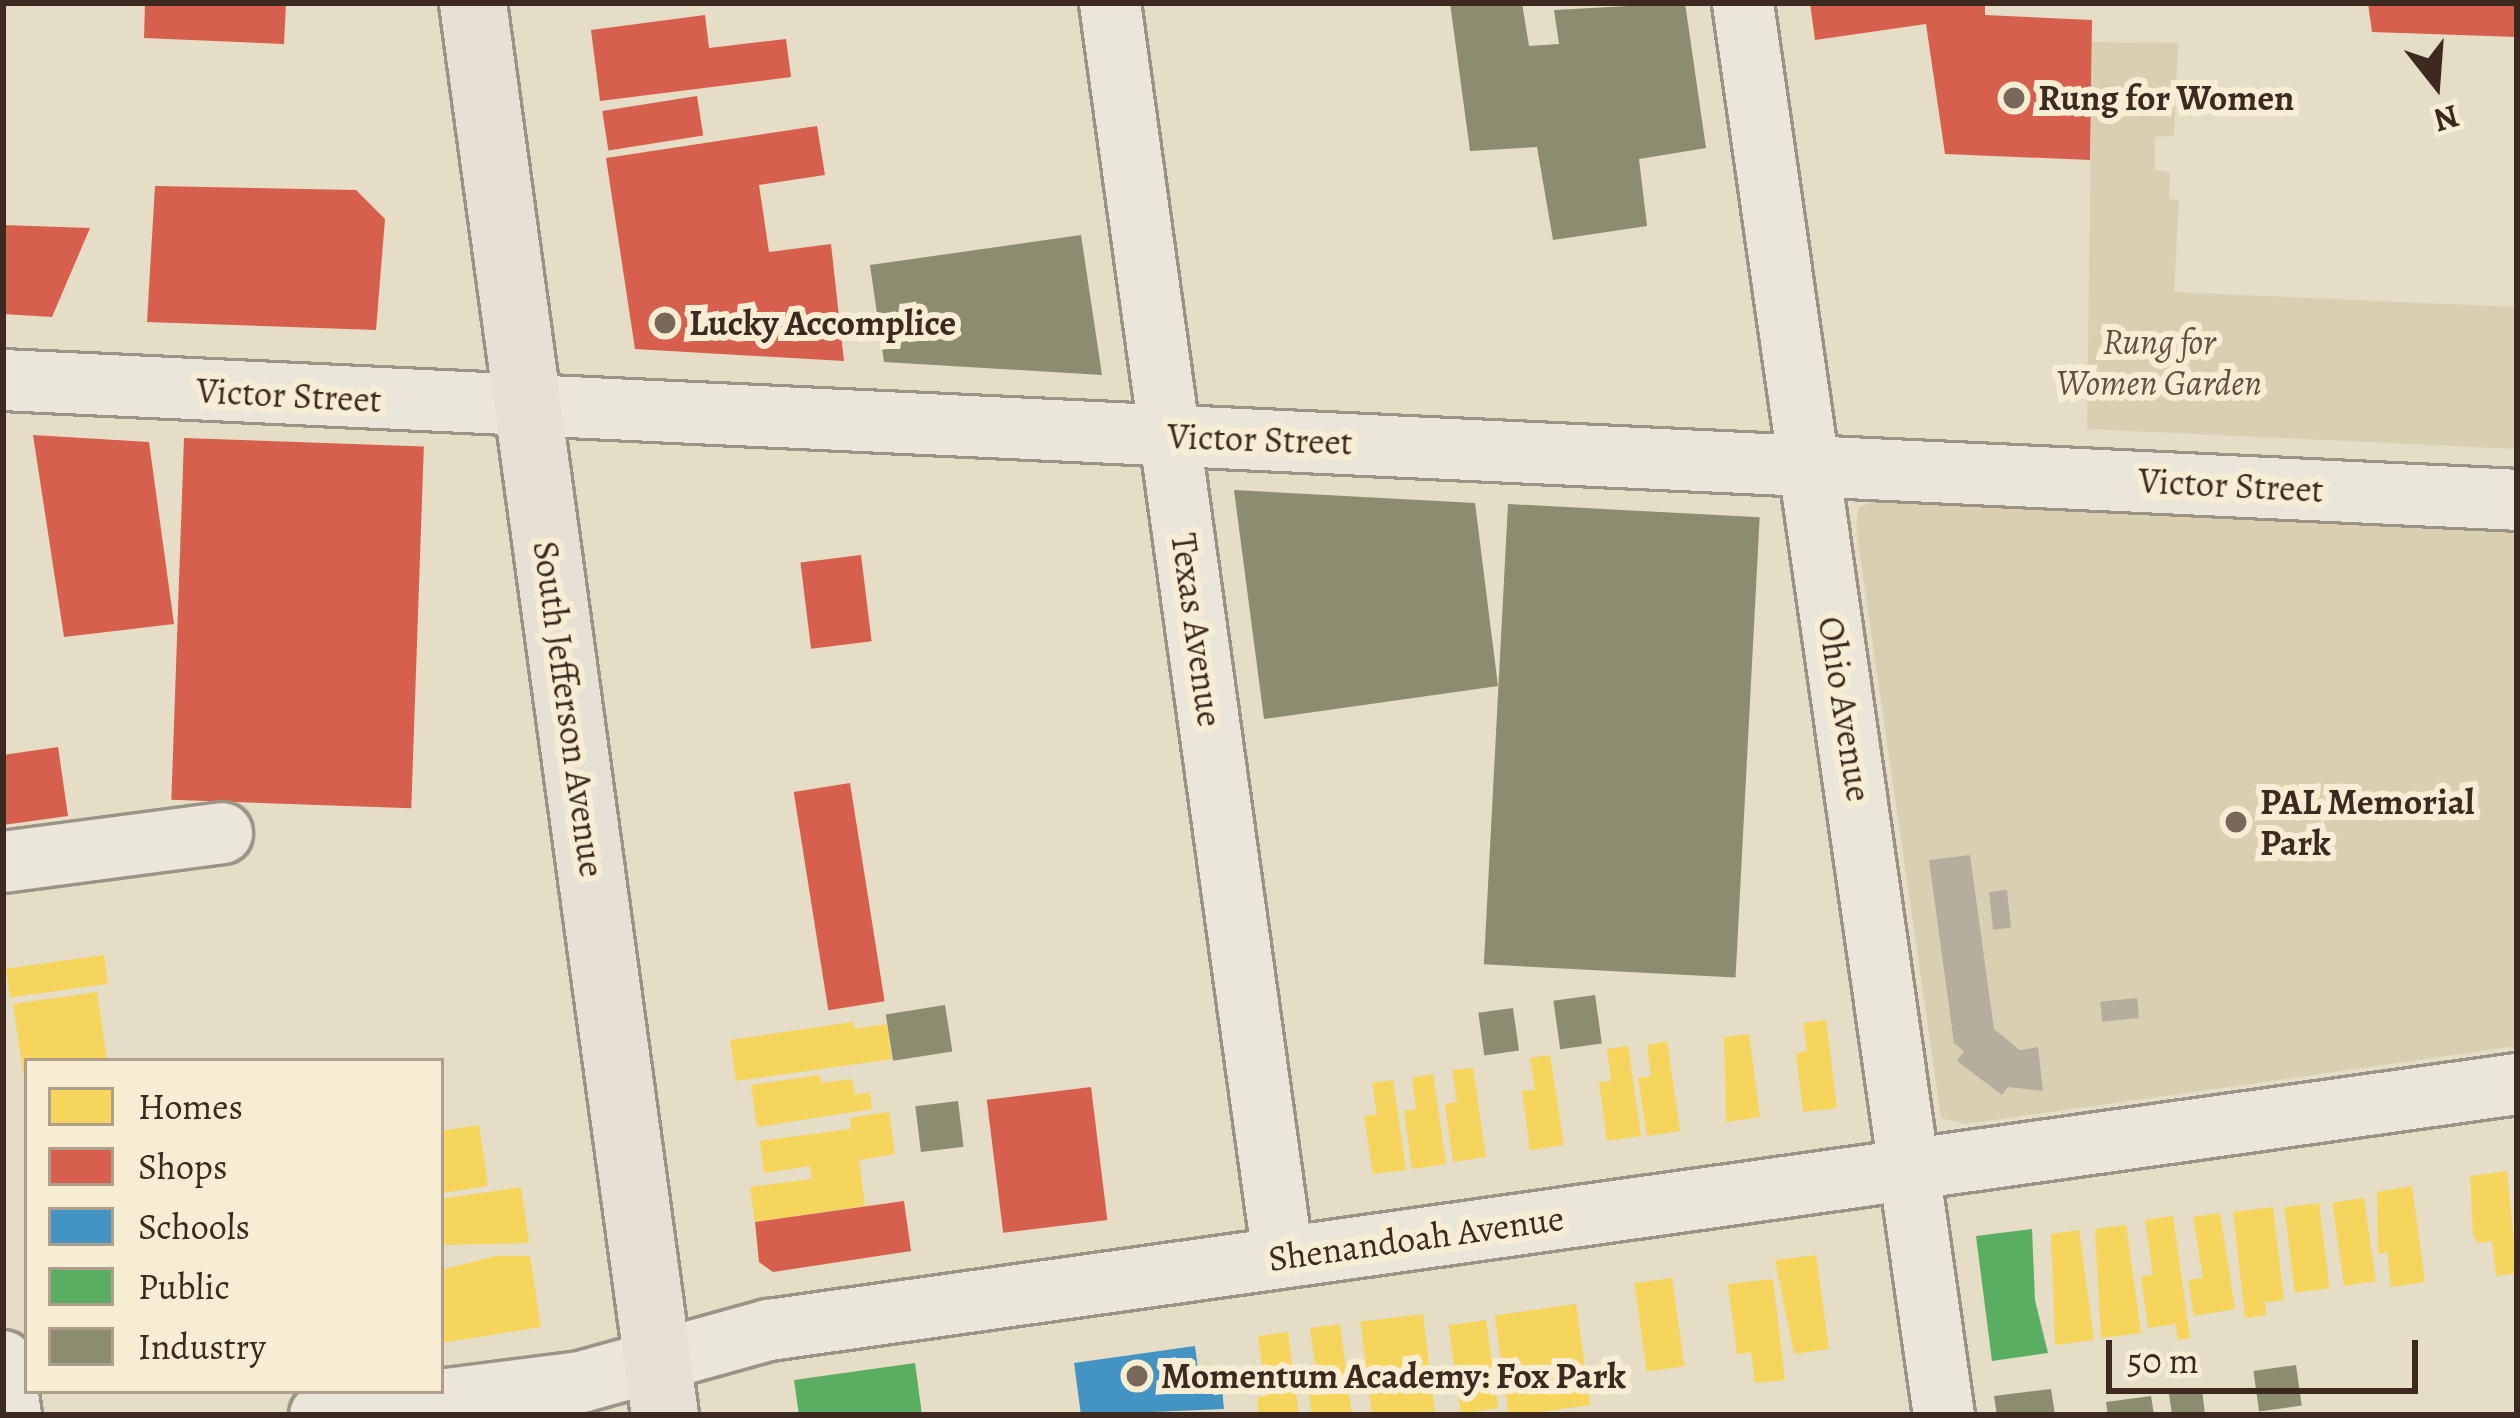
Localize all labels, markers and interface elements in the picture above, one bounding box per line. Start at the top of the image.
north arrow [2376,24,2496,144]
place label: Rung for Women [2038,76,2294,120]
marker: Rung for Women [2001,85,2027,111]
text: N [2429,94,2465,144]
place label: Lucky Accomplice [689,301,956,345]
marker: Lucky Accomplice [652,310,678,336]
park label: Rung for Women Garden [2056,319,2262,404]
street label: Victor Street [195,369,383,421]
street label: Victor Street [1167,414,1353,464]
street label: Victor Street [2137,459,2325,511]
street label: Texas Avenue [1162,531,1232,729]
street label: South Jefferson Avenue [524,538,614,880]
street label: Ohio Avenue [1809,613,1881,805]
place label: PAL Memorial Park [2260,779,2475,864]
marker: PAL Memorial Park [2223,809,2249,835]
legend [24,1058,444,1394]
text: Homes [138,1082,243,1131]
text: Shops [138,1142,227,1191]
street label: Shenandoah Avenue [1265,1196,1567,1280]
text: Schools [138,1202,250,1251]
text: Public [138,1262,230,1311]
scale bar [2112,1316,2424,1390]
text: Industry [138,1322,266,1371]
text: 50 m [2127,1336,2199,1385]
place label: Momentum Academy: Fox Park [1161,1354,1626,1398]
marker: Momentum Academy: Fox Park [1124,1363,1150,1389]

